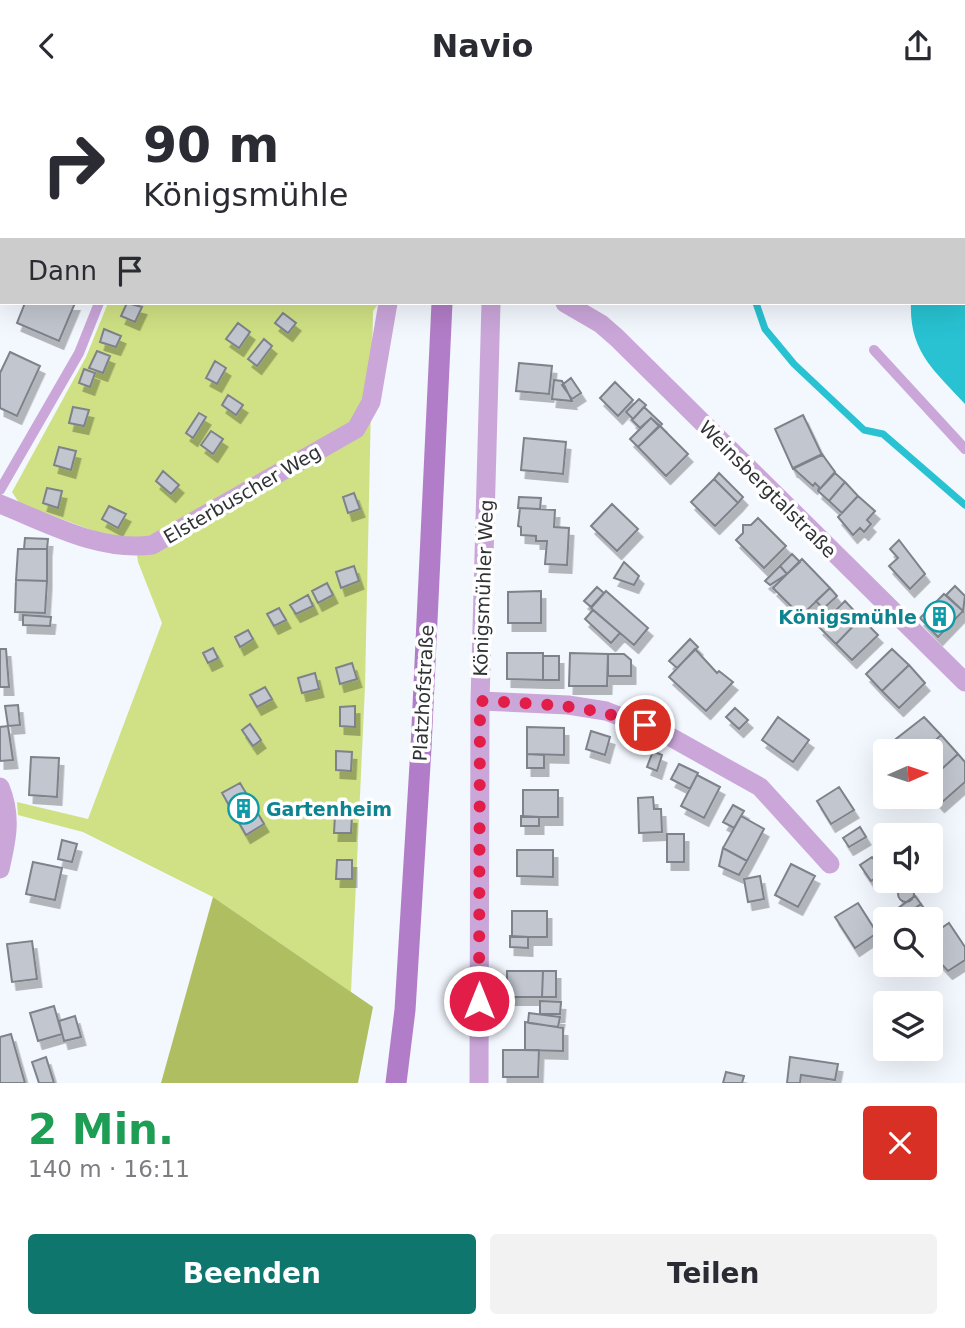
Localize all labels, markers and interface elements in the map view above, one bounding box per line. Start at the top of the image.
icon: back [28,27,66,65]
text: Navio [431,27,534,65]
icon: share [899,27,937,65]
text: 90 m [143,117,279,174]
icon: right [28,119,119,210]
text: Königsmühle [143,176,348,214]
icon: arrive [111,252,149,290]
text: Dann [28,256,97,286]
street label: Weinsbergtalstraße [695,416,841,562]
street label: Elsterbuscher Weg [160,440,324,548]
street label: Königsmühler Weg [469,499,497,677]
building icon: Königsmühle [923,600,957,634]
place label: Königsmühle [778,606,917,628]
street label: Platzhofstraße [408,624,438,762]
pin [615,695,675,755]
icon: arrive [626,706,664,744]
north arrow [873,739,943,809]
map controls [873,739,943,1061]
building icon: Gartenheim [226,792,260,826]
place label: Gartenheim [266,798,392,820]
button: sound [873,823,943,893]
button: search [873,907,943,977]
position arrow [442,964,516,1038]
button: layers [873,991,943,1061]
text: 2 Min. [28,1105,174,1154]
button: close [863,1106,937,1180]
text: 140 m · 16:11 [28,1156,190,1182]
button: Beenden [28,1234,476,1314]
button: Teilen [490,1234,937,1314]

